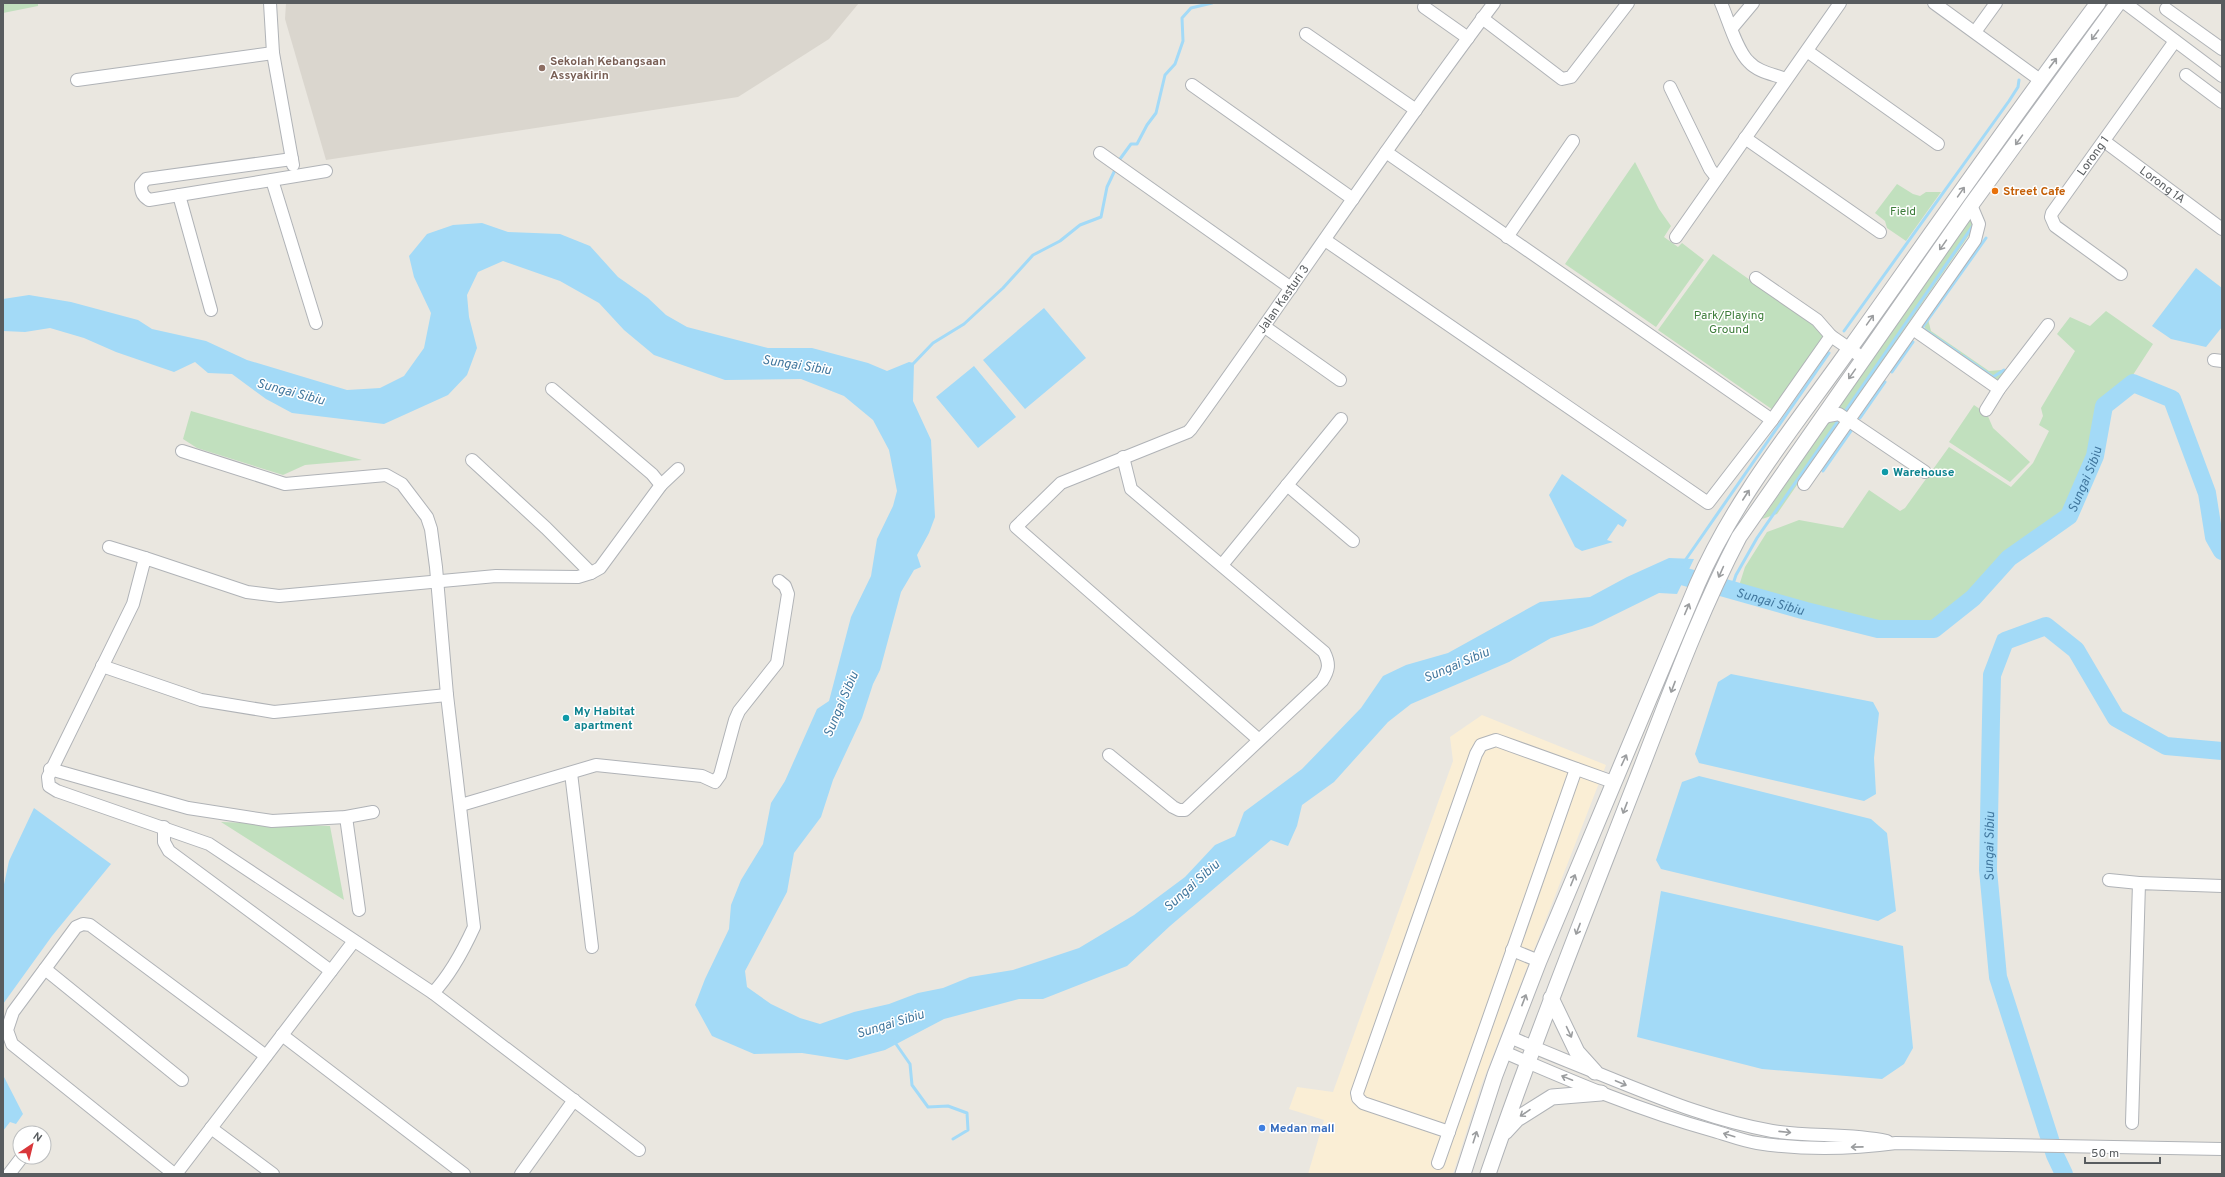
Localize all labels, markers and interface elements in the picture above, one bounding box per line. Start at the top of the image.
one-way arrow [2091,29,2099,40]
place label: Sekolah Kebangsaan Assyakirin [550,54,666,84]
one-way arrow [2049,58,2057,69]
marker: Sekolah Kebangsaan Assyakirin [537,63,547,73]
street label: Lorong 1 [2074,133,2113,179]
one-way arrow [2014,134,2023,145]
street label: Lorong 1A [2136,163,2188,208]
place label: Street Cafe [2003,184,2066,200]
one-way arrow [1957,186,1965,197]
marker: Street Cafe [1990,186,2000,196]
park label: Field [1890,204,1916,220]
one-way arrow [1939,240,1947,251]
street label: Jalan Kasturi 3 [1254,262,1313,337]
park label: Park/Playing Ground [1694,308,1764,338]
one-way arrow [1866,315,1874,326]
water label: Sungai Sibiu [761,353,833,379]
one-way arrow [1848,369,1856,380]
water label: Sungai Sibiu [255,376,327,410]
water label: Sungai Sibiu [2065,445,2107,515]
place label: Warehouse [1893,465,1955,481]
marker: Warehouse [1880,467,1890,477]
one-way arrow [1742,490,1750,501]
one-way arrow [1717,565,1724,577]
water label: Sungai Sibiu [1734,586,1806,620]
one-way arrow [1684,603,1692,615]
water label: Sungai Sibiu [1422,645,1493,687]
water label: Sungai Sibiu [821,669,863,740]
one-way arrow [1668,681,1676,693]
place label: My Habitat apartment [574,704,635,734]
marker: My Habitat apartment [561,713,571,723]
one-way arrow [1621,755,1628,767]
one-way arrow [1621,802,1629,814]
water label: Sungai Sibiu [1982,811,1999,882]
water label: Sungai Sibiu [1161,857,1224,916]
one-way arrow [1570,874,1577,886]
one-way arrow [1574,923,1581,935]
one-way arrow [1521,995,1529,1007]
water label: Sungai Sibiu [855,1007,927,1043]
one-way arrow [1566,1026,1573,1038]
one-way arrow [1561,1074,1573,1082]
one-way arrow [1615,1080,1627,1088]
one-way arrow [1519,1110,1531,1118]
place label: Medan mall [1270,1121,1335,1137]
marker: Medan mall [1257,1123,1267,1133]
north arrow [12,1125,52,1165]
one-way arrow [1778,1128,1791,1136]
text: N [30,1130,44,1146]
one-way arrow [1472,1130,1479,1143]
one-way arrow [1722,1131,1735,1138]
scale bar [2085,1139,2160,1165]
one-way arrow [1851,1143,1864,1151]
text: 50 m [2091,1146,2119,1162]

